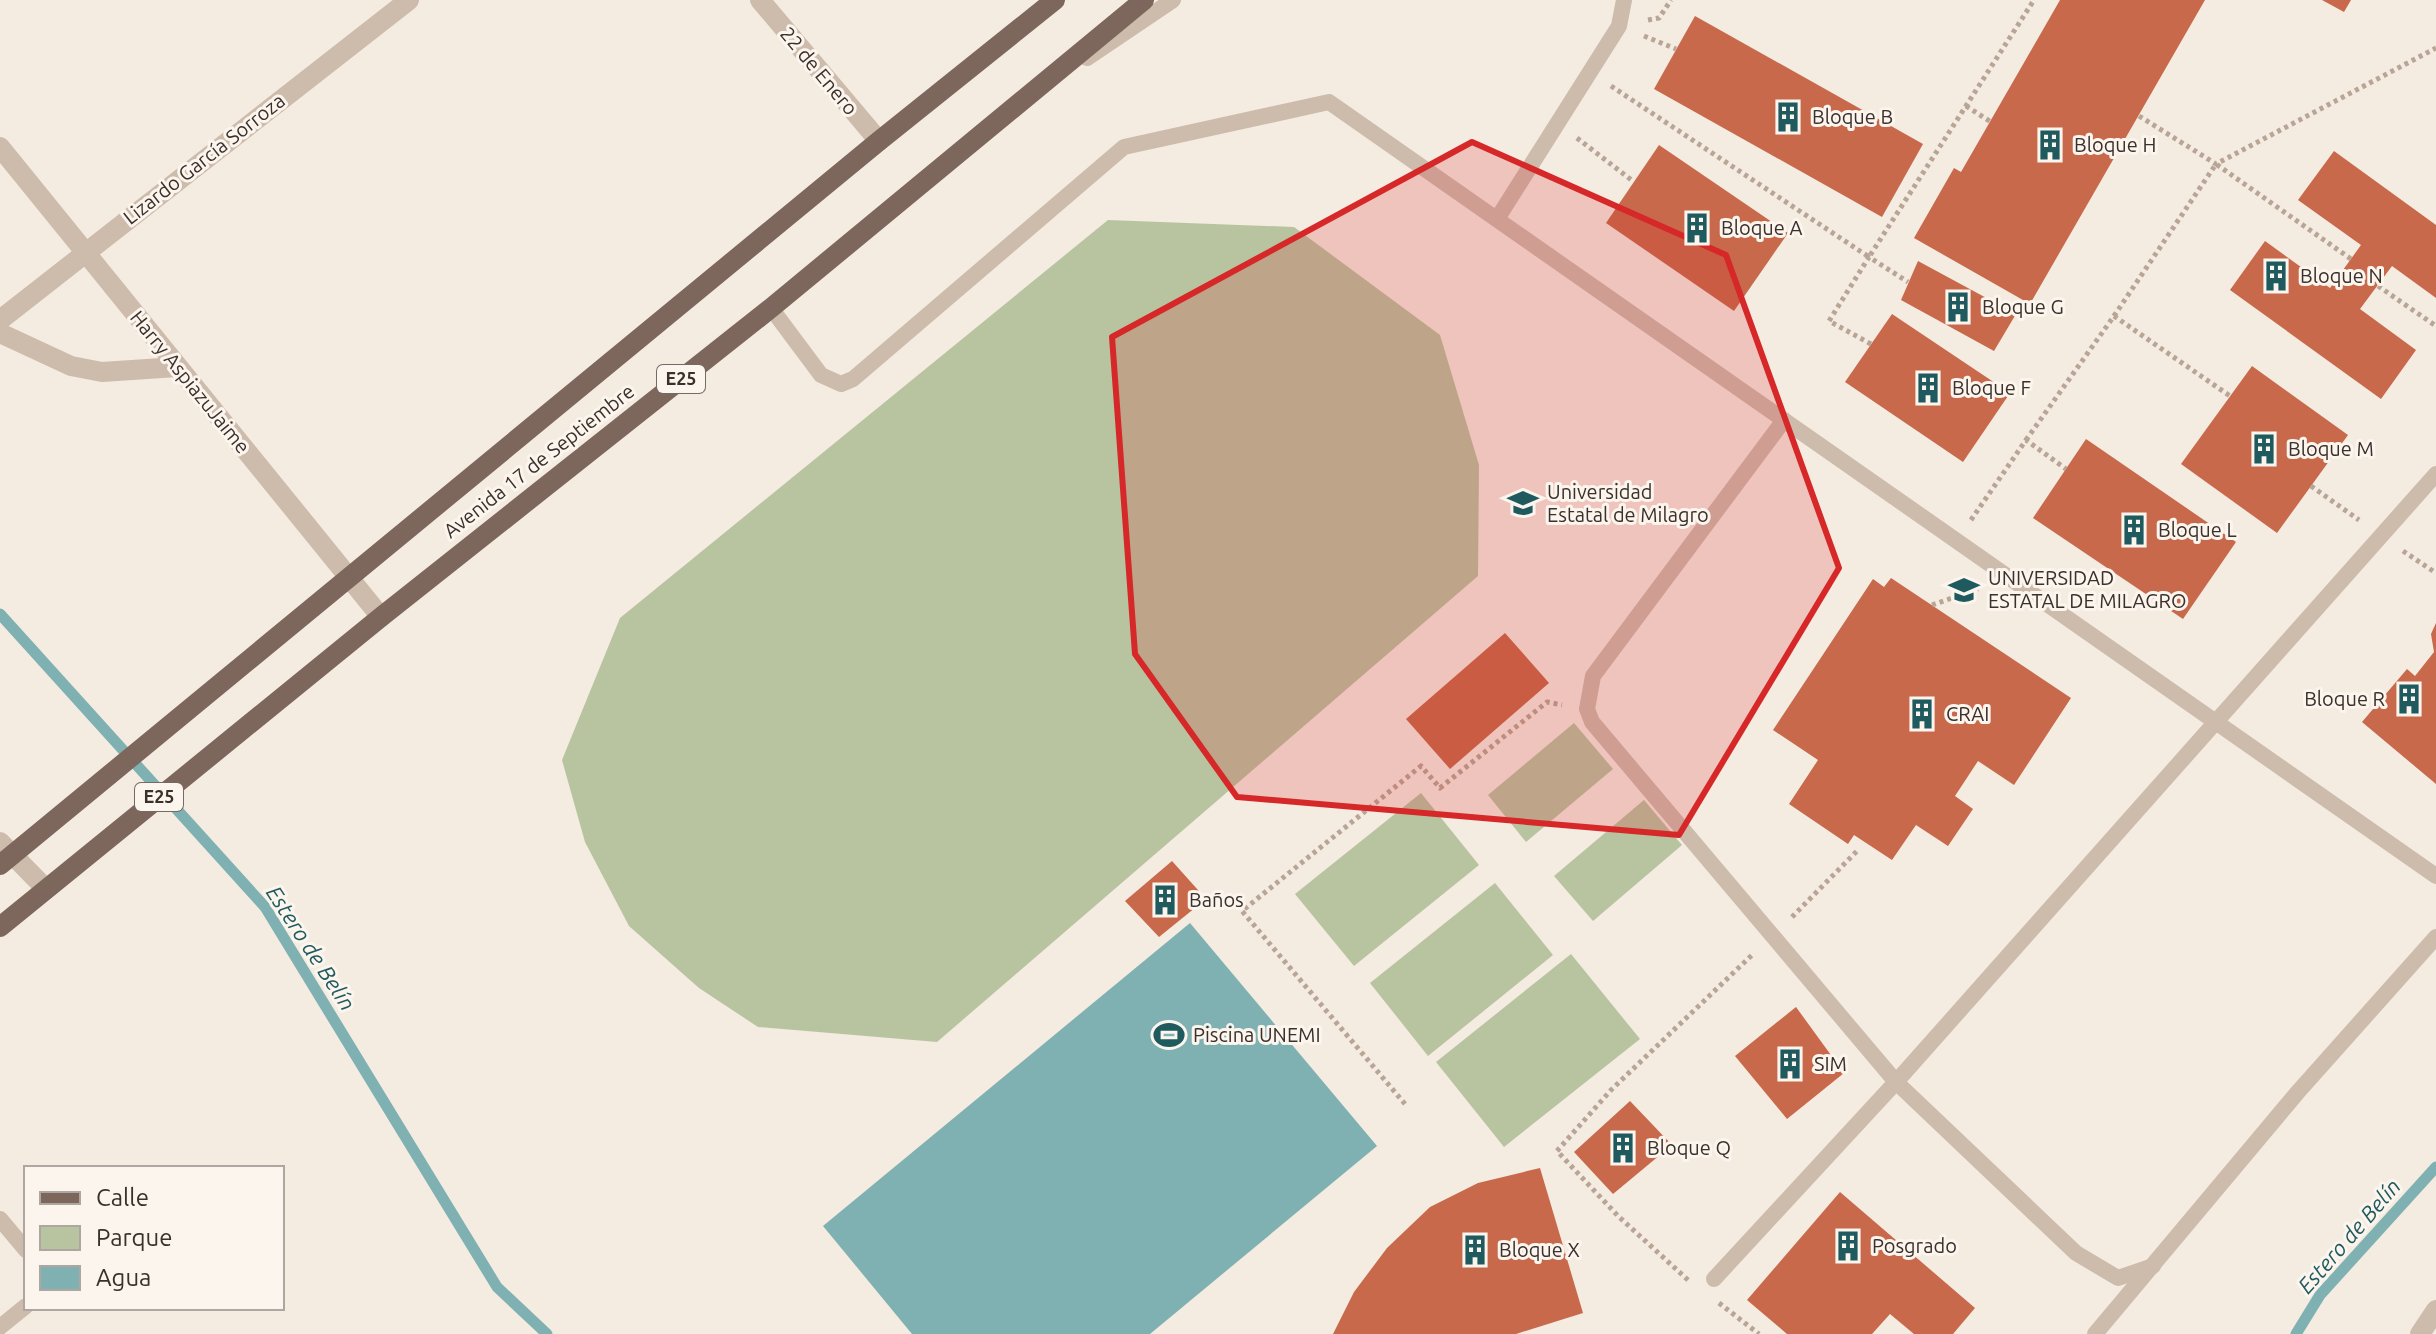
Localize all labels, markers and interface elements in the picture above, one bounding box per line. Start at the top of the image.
street label: 22 de Enero [776,22,863,119]
street label: Lizardo García Sorroza [118,88,289,229]
building icon: Bloque B [1771,100,1805,134]
place label: Bloque B [1812,105,1893,128]
building icon: Bloque H [2033,128,2067,162]
place label: Bloque H [2074,133,2156,156]
building icon: Bloque A [1680,211,1714,245]
place label: Bloque A [1721,216,1802,239]
building icon: Bloque N [2259,259,2293,293]
place label: Bloque N [2300,264,2383,287]
building icon: Bloque G [1941,290,1975,324]
place label: Bloque G [1982,295,2064,318]
street label: Harry AspiazuJaime [126,306,255,458]
road number: E25 [657,365,705,393]
building icon: Bloque F [1911,371,1945,405]
place label: Bloque F [1952,376,2031,399]
street label: Avenida 17 de Septiembre [439,379,638,542]
building icon: Bloque M [2247,432,2281,466]
place label: Bloque M [2288,437,2374,460]
place label: Universidad Estatal de Milagro [1547,480,1709,526]
school or university icon: Universidad Estatal de Milagro [1506,486,1540,520]
building icon: Bloque L [2117,513,2151,547]
place label: Bloque L [2158,518,2237,541]
place label: UNIVERSIDAD ESTATAL DE MILAGRO [1988,566,2187,612]
school or university icon: UNIVERSIDAD ESTATAL DE MILAGRO [1947,573,1981,607]
building icon: Bloque R [2392,682,2426,716]
place label: Bloque R [2304,687,2385,710]
building icon: CRAI [1905,697,1939,731]
place label: CRAI [1946,702,1989,725]
road number: E25 [135,783,183,811]
water label: Estero de Belín [262,881,361,1015]
building icon: Baños [1148,883,1182,917]
place label: Baños [1189,888,1244,911]
sports icon: Piscina UNEMI [1152,1018,1186,1052]
place label: Piscina UNEMI [1193,1023,1321,1046]
building icon: SIM [1773,1047,1807,1081]
place label: SIM [1814,1052,1847,1075]
building icon: Bloque Q [1606,1131,1640,1165]
place label: Bloque Q [1647,1136,1731,1159]
legend [24,1166,284,1310]
water label: Estero de Belín [2292,1173,2405,1298]
text: Calle [96,1184,149,1211]
text: Parque [96,1224,173,1251]
building icon: Posgrado [1831,1229,1865,1263]
building icon: Bloque X [1458,1233,1492,1267]
place label: Posgrado [1872,1234,1957,1257]
place label: Bloque X [1499,1238,1580,1261]
text: Agua [96,1264,151,1291]

